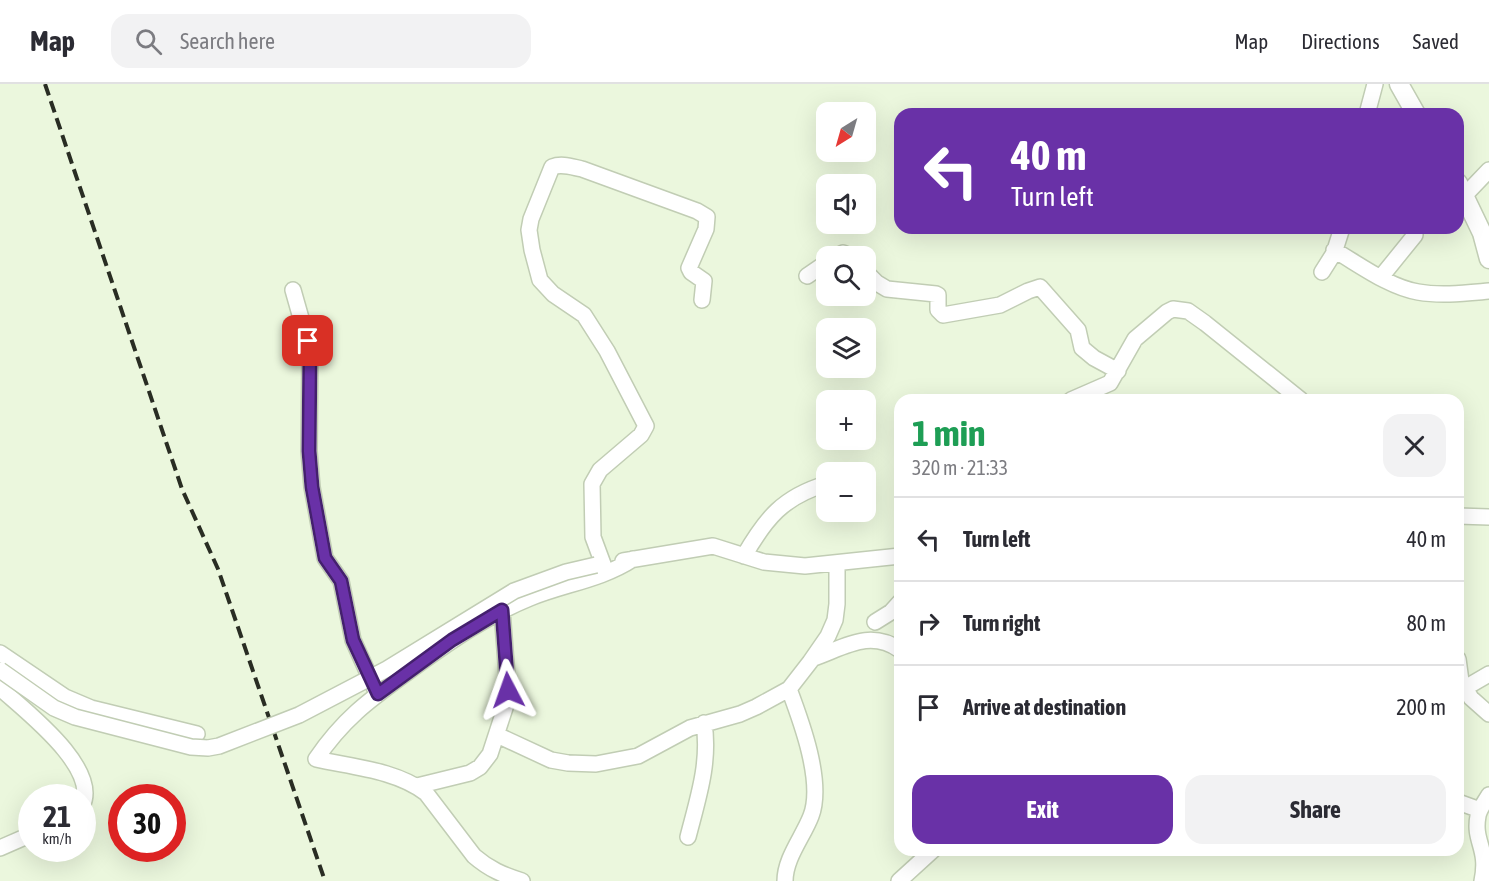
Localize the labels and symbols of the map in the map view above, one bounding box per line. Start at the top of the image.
north arrow [816,102,876,162]
pin [282,315,333,366]
position arrow [476,658,540,722]
speed limit sign: 30 [108,784,186,862]

